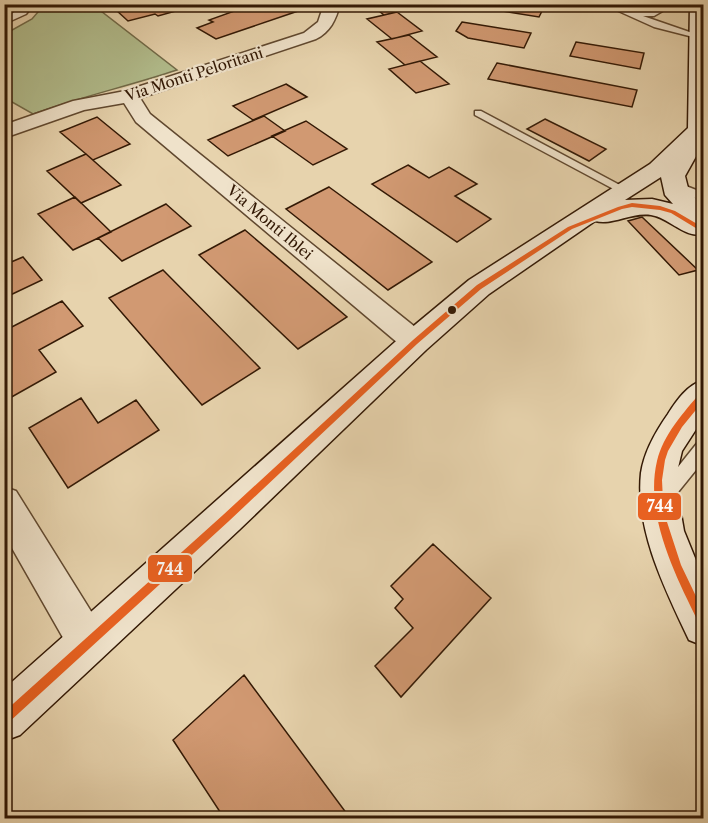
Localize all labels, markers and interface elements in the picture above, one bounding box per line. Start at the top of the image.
street label: Via Monti Peloritani [122,43,266,106]
street label: Via Monti Iblei [222,180,317,264]
unlabelled marker [446,304,458,316]
line badge: 744 [637,492,682,521]
text: 744 [647,496,673,516]
line badge: 744 [147,554,193,583]
text: 744 [157,559,183,579]

